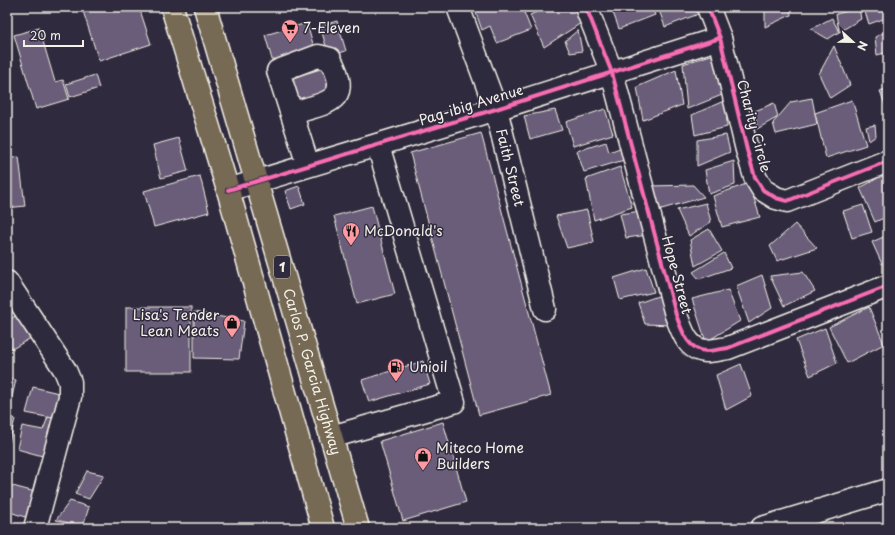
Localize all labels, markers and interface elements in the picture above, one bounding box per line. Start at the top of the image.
place label: 7-Eleven [303,17,360,38]
supermarket icon: 7-Eleven [280,18,300,43]
scale bar [24,22,83,48]
north arrow [833,22,873,62]
text: 20 m [30,26,61,44]
text: N [853,39,872,53]
street label: Charity Circle [732,77,777,175]
street label: Pag-ibig Avenue [416,79,526,130]
street label: Faith Street [491,126,531,209]
place label: McDonald's [364,220,443,241]
restaurant icon: McDonald's [341,221,361,246]
street label: Hope Street [657,233,698,317]
road number: 1 [274,256,290,278]
street label: Carlos P. Garcia Highway [278,286,347,457]
place label: Lisa's Tender Lean Meats [133,304,220,341]
shop icon: Lisa's Tender Lean Meats [222,313,242,338]
place label: Unioil [409,356,448,377]
fuel station icon: Unioil [386,357,406,382]
place label: Miteco Home Builders [436,437,524,474]
shop icon: Miteco Home Builders [413,446,433,471]

